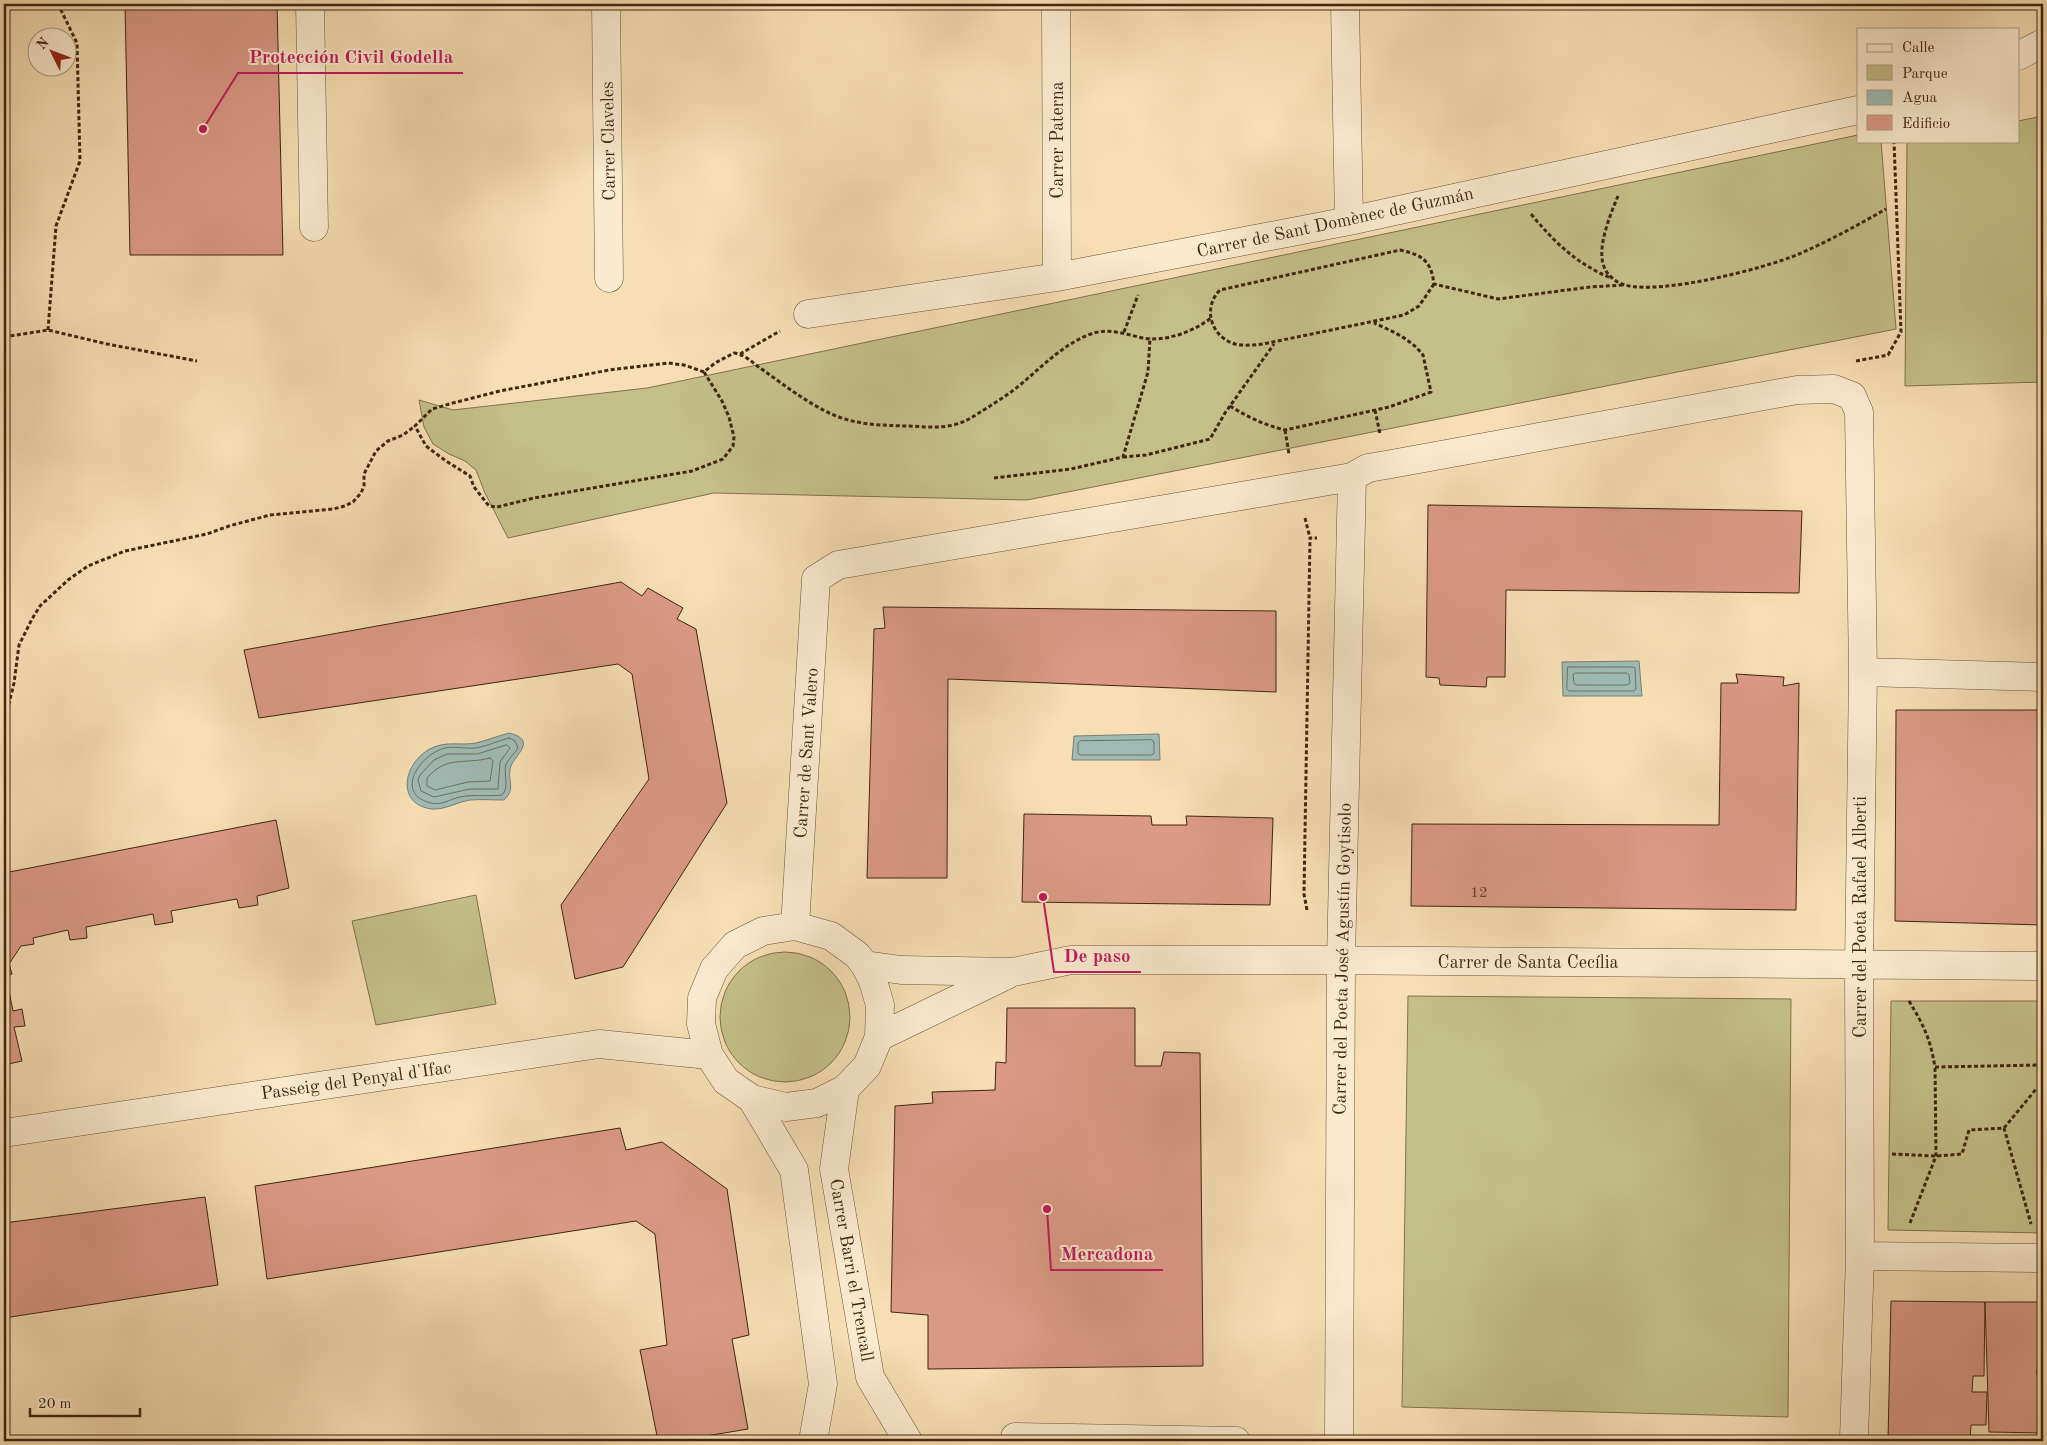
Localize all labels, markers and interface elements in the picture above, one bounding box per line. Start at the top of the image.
north arrow [28,28,78,78]
legend [1857,28,2020,142]
text: N [34,35,52,53]
callout: Protección Civil Godella [238,39,463,73]
text: Calle [1902,41,1935,56]
text: Protección Civil Godella [249,49,454,68]
text: Parque [1902,67,1948,82]
street label: Carrer Claveles [599,81,619,201]
street label: Carrer Paterna [1049,81,1067,199]
text: Agua [1902,91,1938,106]
text: Edificio [1902,117,1950,132]
street label: Carrer de Sant Domènec de Guzmán [1195,185,1476,261]
street label: Carrer de Sant Valero [792,667,822,839]
street label: Carrer del Poeta Rafael Alberti [1852,796,1870,1038]
street label: Carrer del Poeta José Agustín Goytisolo [1331,803,1355,1115]
house number: 12 [1470,886,1488,901]
callout: De paso [1054,938,1141,972]
text: De paso [1064,948,1130,967]
street label: Carrer de Santa Cecília [1438,954,1619,972]
street label: Passeig del Penyal d'Ifac [260,1059,453,1103]
street label: Carrer Barri el Trencall [826,1177,876,1363]
callout: Mercadona [1051,1236,1163,1270]
text: Mercadona [1061,1246,1154,1265]
scale bar [30,1385,140,1417]
text: 20 m [38,1397,72,1412]

